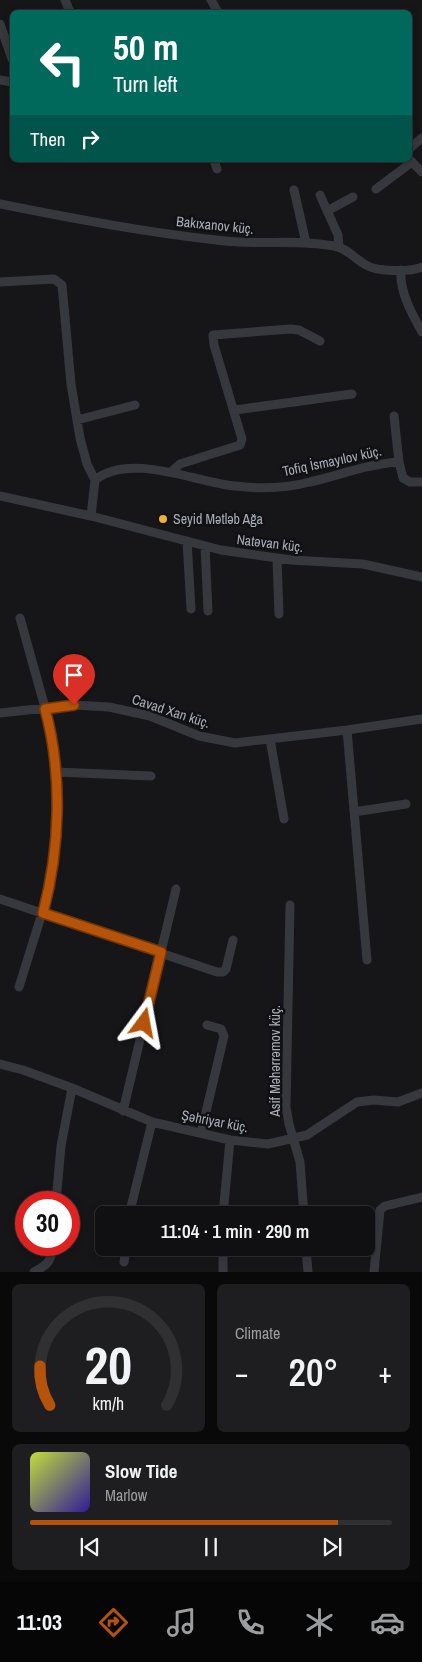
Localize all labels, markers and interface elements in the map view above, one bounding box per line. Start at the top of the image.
text: 50 m [113,24,178,71]
icon: left [30,30,95,95]
text: Turn left [113,69,178,99]
icon: right [76,125,104,153]
text: Then [30,126,66,152]
street label: Bakıxanov küç. [175,212,255,238]
street label: Tofiq İsmayılov küç. [281,442,383,480]
place label: Seyid Mətləb Ağa [173,510,264,528]
marker: Seyid Mətləb Ağa [157,513,169,525]
street label: Natəvan küç. [236,530,304,556]
pin [53,654,95,705]
icon: arrive [60,661,88,689]
street label: Cavad Xan küç. [130,690,212,732]
position arrow [117,996,169,1048]
street label: Asif Məhərrəmov küç. [266,1005,284,1118]
street label: Şəhriyar küç. [180,1106,250,1136]
speed limit sign: 30 [15,1191,80,1256]
text: 11:04 · 1 min · 290 m [161,1218,309,1244]
text: Climate [235,1322,280,1344]
text: 20 [85,1330,132,1400]
text: 20° [289,1347,338,1398]
text: − [235,1354,248,1392]
text: + [379,1354,392,1392]
text: km/h [93,1392,124,1416]
text: Slow Tide [105,1458,177,1484]
text: Marlow [105,1484,147,1506]
icon: previous [76,1533,104,1561]
icon: pause [197,1533,225,1561]
icon: next [318,1533,346,1561]
icon: directions [96,1605,131,1640]
icon: music [164,1605,199,1640]
icon: phone [233,1605,268,1640]
icon: climate [302,1605,337,1640]
icon: car [370,1605,405,1640]
text: 11:03 [17,1607,62,1637]

